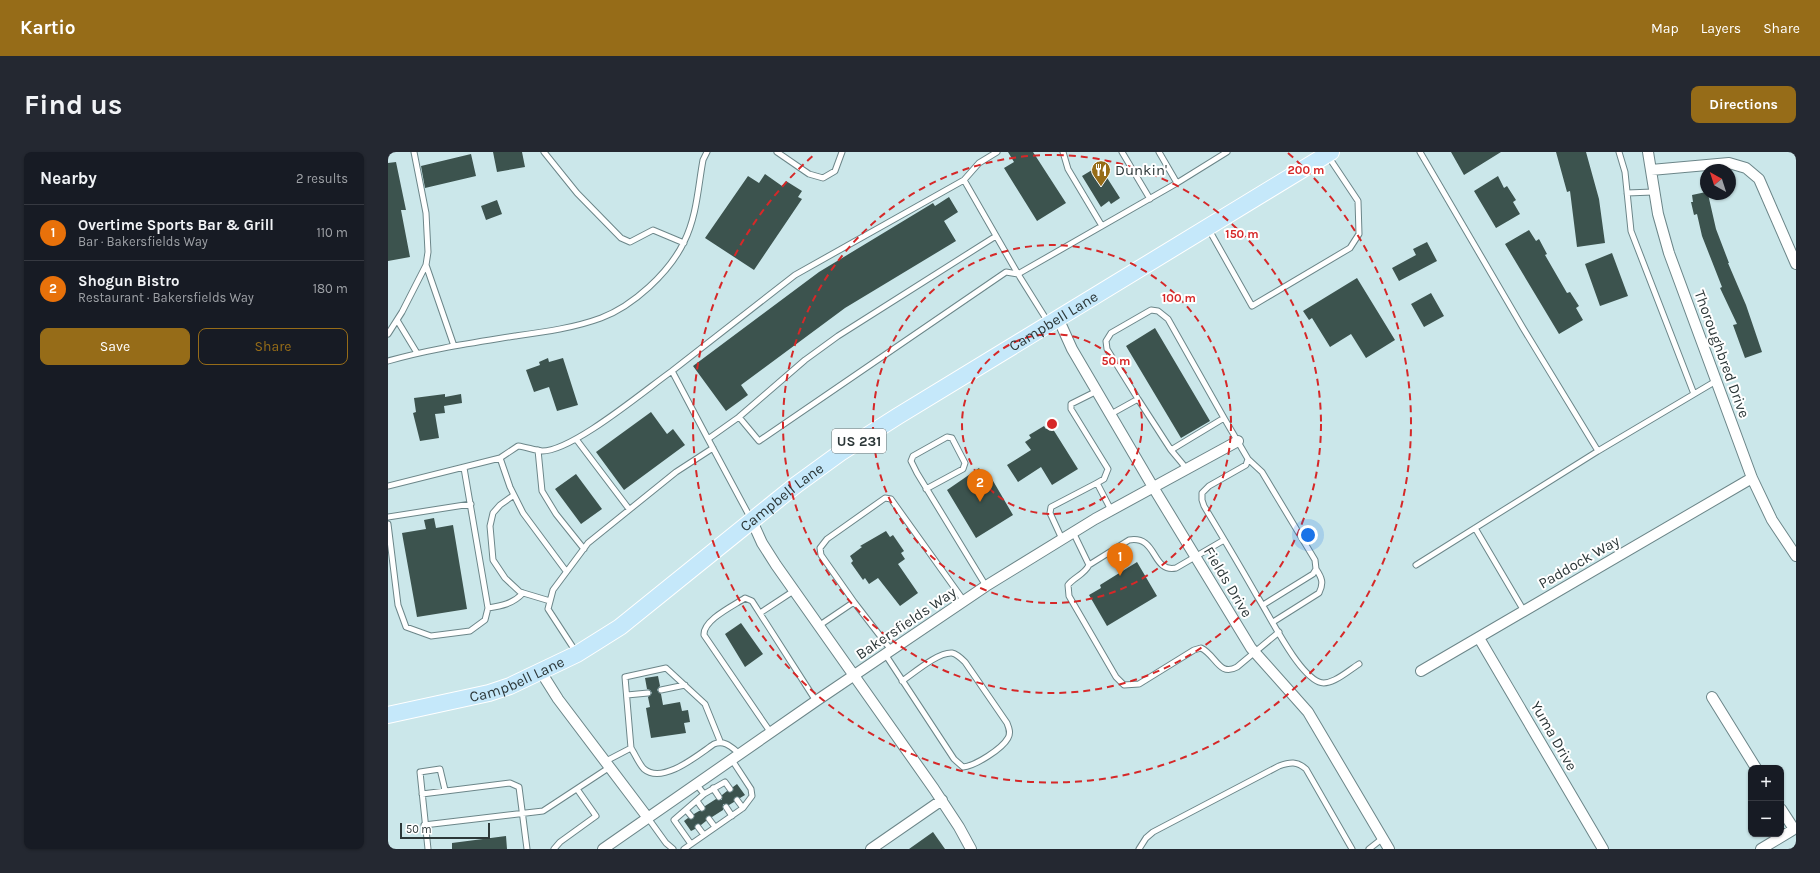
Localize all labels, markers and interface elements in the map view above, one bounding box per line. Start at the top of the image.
text: Kartio [20,17,75,39]
text: Map [1651,20,1679,37]
text: Layers [1701,20,1741,37]
text: Share [1763,20,1800,37]
button: Directions [1691,86,1796,123]
text: Find us [24,88,123,121]
restaurant icon: Dunkin' [1090,159,1112,187]
place label: Dunkin' [1115,161,1167,179]
text: 200 m [1288,163,1324,177]
north arrow [1700,164,1736,200]
text: Nearby [40,168,97,188]
text: 2 results [296,171,348,186]
text: Overtime Sports Bar & Grill [78,216,274,234]
text: 1 [51,225,55,240]
text: 110 m [316,225,348,240]
text: 150 m [1225,227,1259,241]
text: Bar · Bakersfields Way [78,234,208,249]
text: Shogun Bistro [78,272,180,290]
text: 2 [49,281,57,296]
text: 180 m [313,281,348,296]
street label: Campbell Lane [1006,287,1101,355]
street label: Thoroughbred Drive [1691,288,1753,420]
text: Restaurant · Bakersfields Way [78,290,254,305]
text: 100 m [1162,291,1196,305]
button: Save [40,328,190,365]
button: Share [198,328,348,365]
text: 50 m [1102,354,1131,368]
centre of rings [1045,417,1059,431]
road number: US 231 [832,429,886,453]
street label: Campbell Lane [737,459,827,535]
pin: 2 [967,469,993,502]
your location [1298,525,1318,545]
street label: Paddock Way [1535,532,1623,592]
pin: 1 [1107,543,1133,576]
street label: Fields Drive [1200,543,1256,621]
street label: Bakersfields Way [852,583,960,663]
street label: Campbell Lane [468,652,567,706]
street label: Yuma Drive [1527,698,1581,774]
map controls [1748,765,1784,837]
button: + [1748,765,1784,801]
button: − [1748,801,1784,837]
scale bar [400,821,490,840]
text: 50 m [406,823,432,836]

